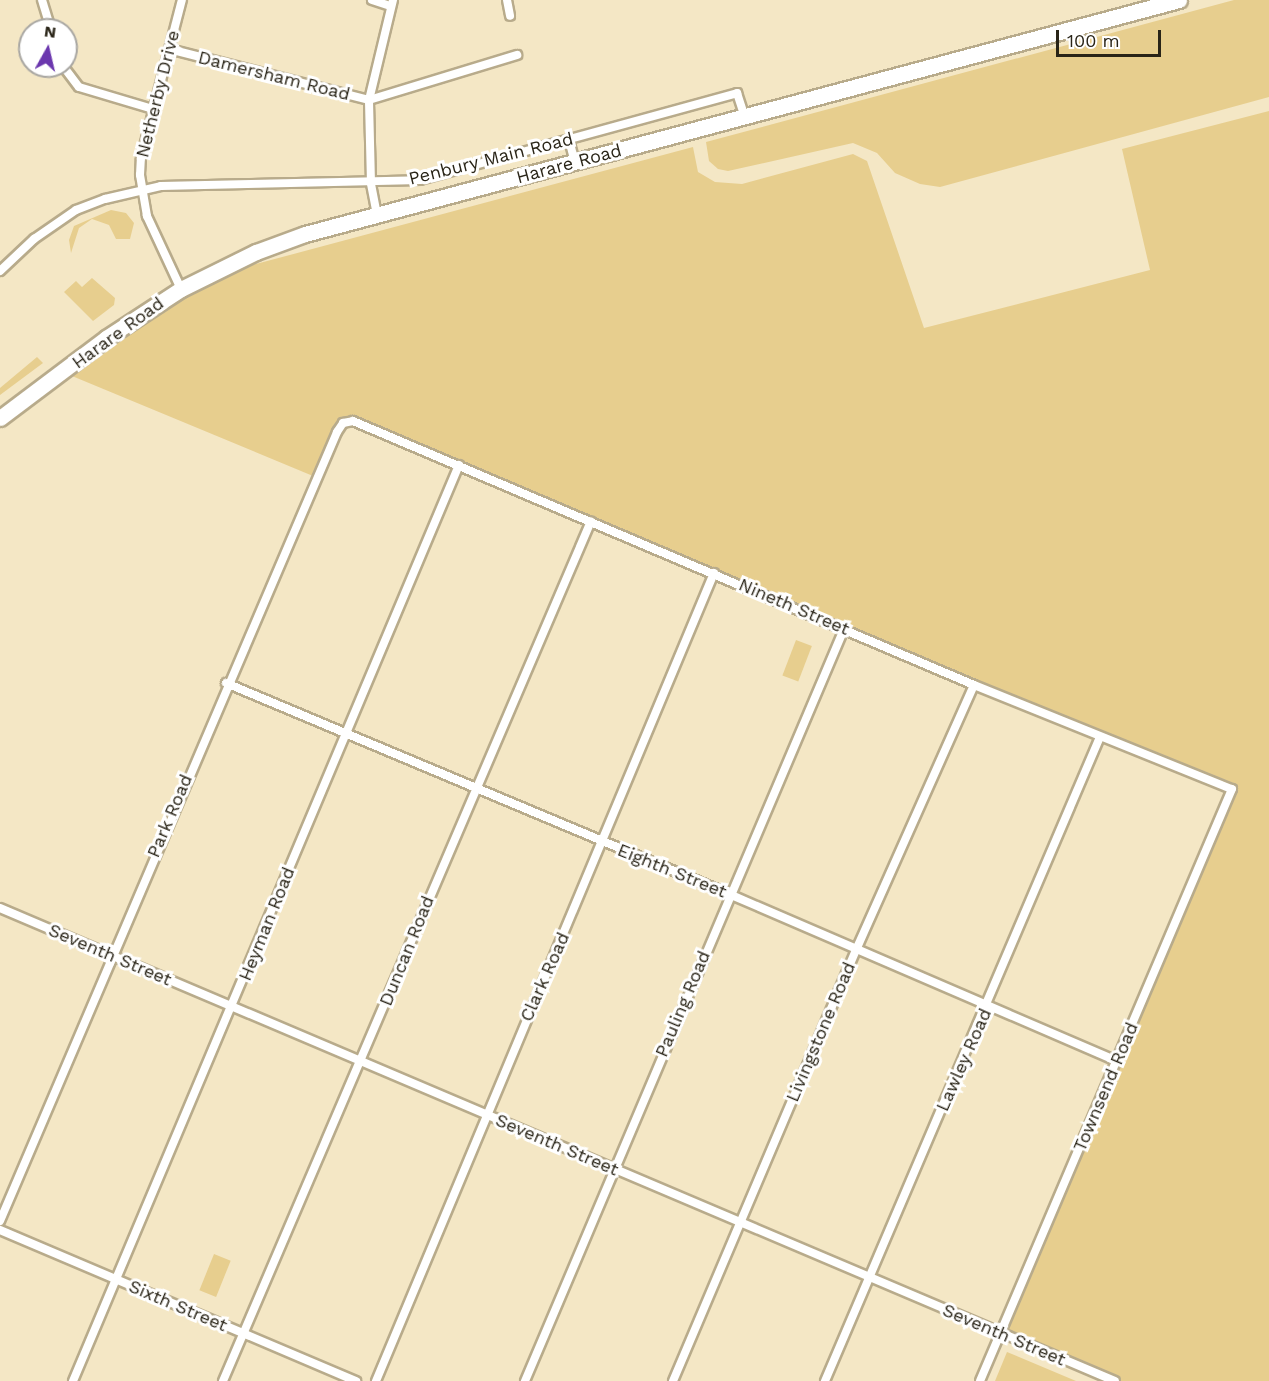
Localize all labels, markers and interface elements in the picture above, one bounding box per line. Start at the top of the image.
north arrow [18,18,78,78]
scale bar [1059,18,1164,56]
text: N [43,21,57,42]
street label: Netherby Drive [132,28,184,160]
text: 100 m [1067,30,1120,51]
street label: Damersham Road [196,47,352,105]
street label: Penbury Main Road [406,128,576,190]
street label: Harare Road [514,140,624,188]
street label: Harare Road [68,292,168,374]
street label: Nineth Street [735,574,853,640]
street label: Park Road [143,771,197,861]
street label: Eighth Street [614,839,730,903]
street label: Heyman Road [234,864,300,984]
street label: Duncan Road [375,893,439,1009]
street label: Seventh Street [45,919,175,991]
street label: Clark Road [516,929,574,1025]
street label: Pauling Road [651,948,715,1060]
street label: Livingstone Road [782,959,860,1105]
street label: Lawley Road [932,1005,996,1115]
street label: Townsend Road [1069,1019,1143,1155]
street label: Seventh Street [492,1109,622,1181]
street label: Sixth Street [126,1276,230,1336]
street label: Seventh Street [939,1299,1069,1371]

